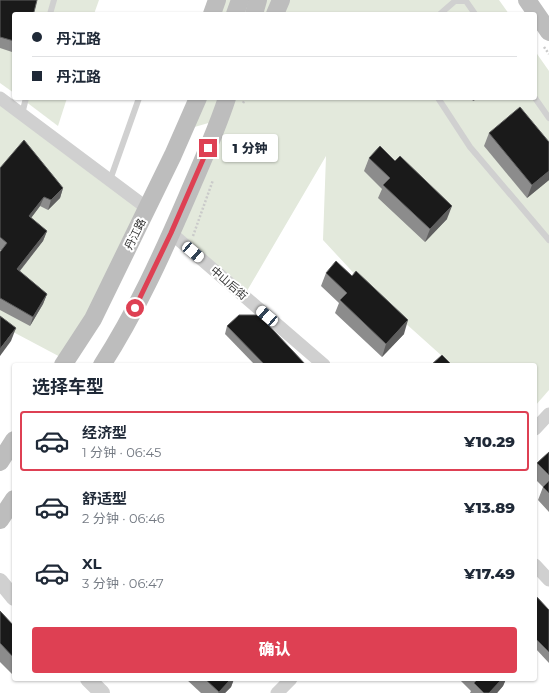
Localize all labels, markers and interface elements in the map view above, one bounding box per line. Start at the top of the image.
text: 丹江路 [56,29,101,48]
text: 丹江路 [56,67,101,86]
callout: 1 分钟 [222,134,278,162]
route end [199,139,217,157]
text: 1 分钟 [232,140,268,156]
street label: 丹江路 [121,216,149,252]
car [180,240,206,264]
street label: 中山后街 [208,263,250,303]
route start [126,299,144,317]
car [254,304,280,328]
text: 选择车型 [32,376,104,398]
icon: car [34,423,70,459]
text: 经济型 [82,423,127,442]
text: ¥10.29 [464,432,515,451]
text: 1 分钟 · 06:45 [82,444,161,460]
icon: car [34,489,70,525]
text: 舒适型 [82,489,127,508]
text: ¥13.89 [464,498,515,517]
text: 2 分钟 · 06:46 [82,510,165,526]
text: XL [82,554,101,573]
icon: car [34,555,70,591]
text: ¥17.49 [464,564,515,583]
text: 3 分钟 · 06:47 [82,575,164,591]
button: 确认 [32,627,517,673]

